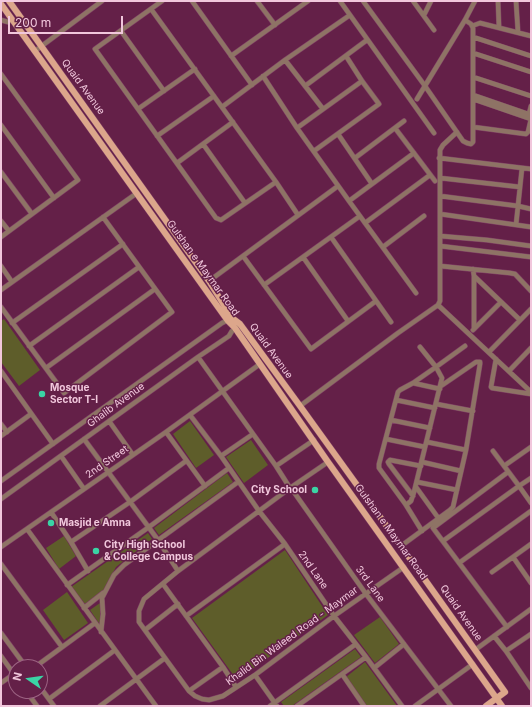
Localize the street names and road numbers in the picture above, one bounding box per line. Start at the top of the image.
street label: Quaid Avenue [59,57,107,117]
street label: Gulshan e Maymar Road [164,218,242,318]
street label: Quaid Avenue [247,321,295,381]
street label: Ghalib Avenue [85,380,147,430]
street label: 2nd Street [83,443,131,481]
street label: Gulshan e Maymar Road [352,482,430,582]
street label: 2nd Lane [295,549,331,591]
street label: 3rd Lane [353,564,387,604]
street label: Quaid Avenue [437,583,485,643]
street label: Khalid Bin Waleed Road - Maymar [224,584,360,688]

